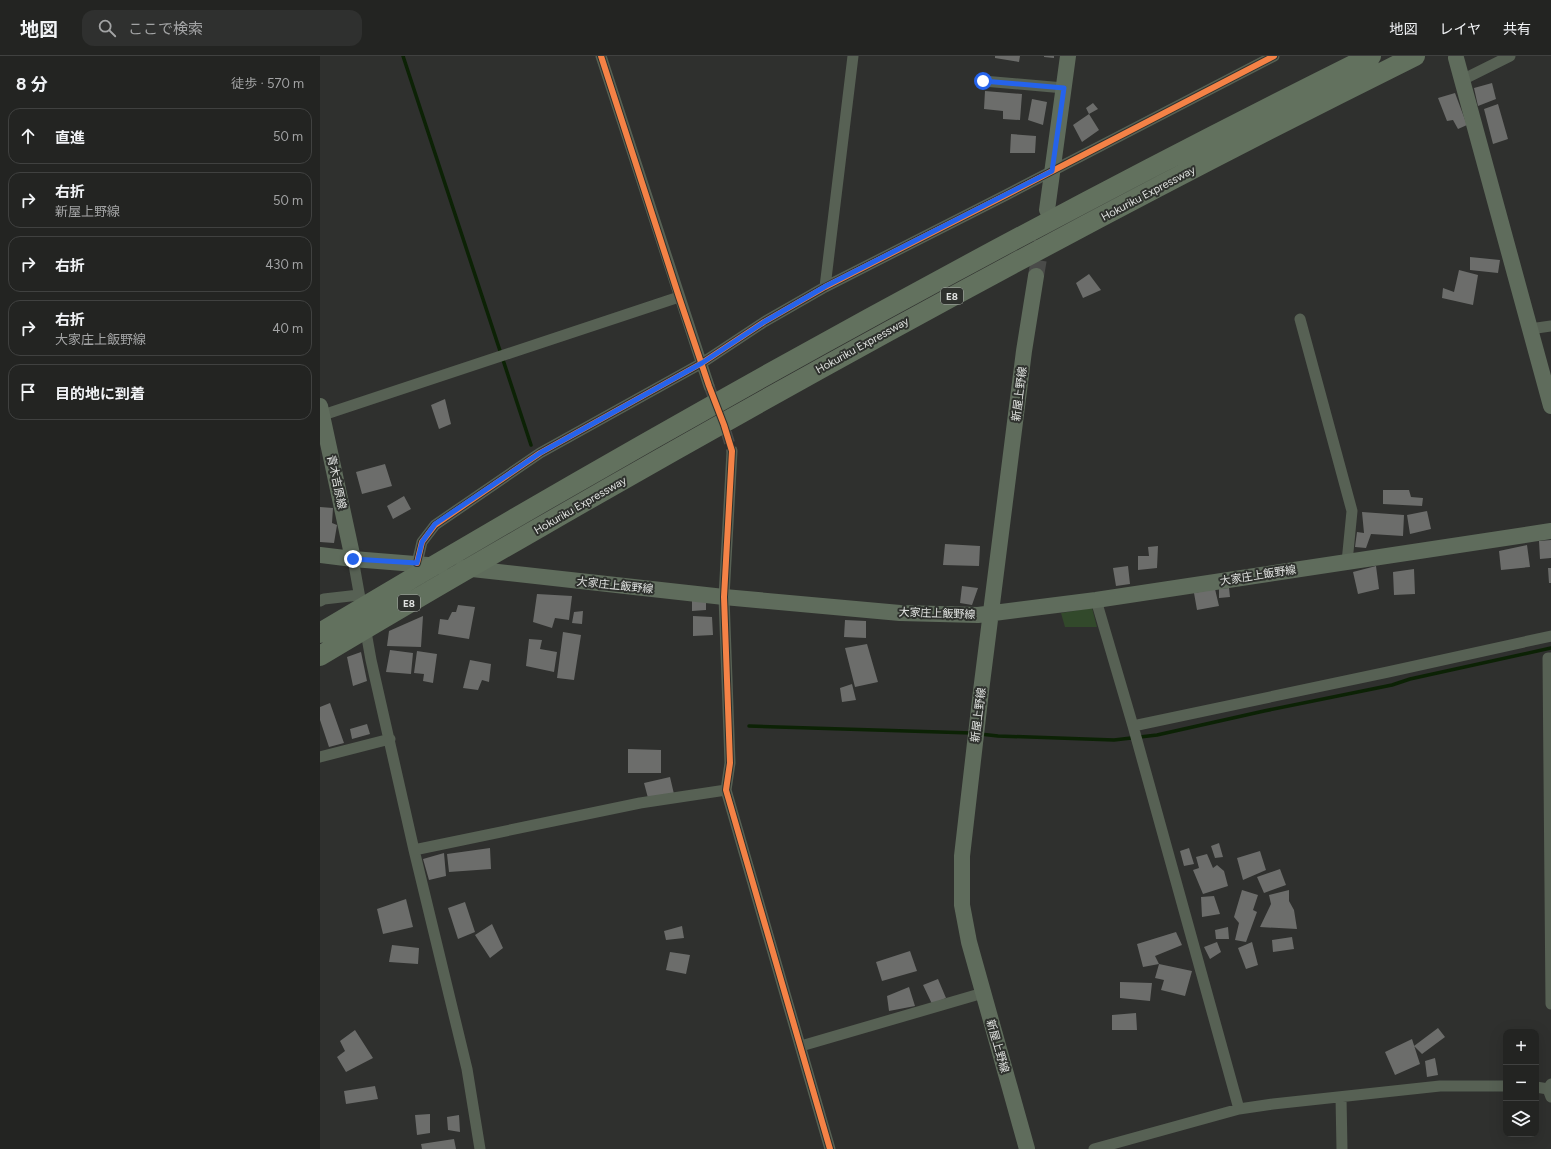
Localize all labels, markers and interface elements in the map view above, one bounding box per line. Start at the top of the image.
search box [82,10,362,46]
icon: search [96,17,118,39]
text: 地図 [20,18,58,41]
text: ここで検索 [128,20,203,38]
text: 地図 [1389,21,1417,38]
text: レイヤ [1439,21,1481,38]
text: 共有 [1503,21,1531,38]
route start [974,72,992,90]
text: 8 分 [16,74,47,94]
text: 徒歩 · 570 m [231,76,304,91]
icon: ahead [17,125,39,147]
text: 直進 [55,129,85,147]
text: 50 m [273,129,303,144]
street label: Hokuriku Expressway [1099,163,1198,224]
text: 右折 [55,183,85,201]
icon: right [17,189,39,211]
text: 50 m [273,193,303,208]
text: 新屋上野線 [55,204,120,219]
icon: right [17,253,39,275]
text: 右折 [55,257,85,275]
text: 430 m [265,257,303,272]
road number: E8 [941,288,963,304]
text: 右折 [55,311,85,329]
street label: Hokuriku Expressway [813,314,911,376]
icon: right [17,317,39,339]
text: 40 m [272,321,303,336]
text: 大家庄上飯野線 [55,332,146,347]
street label: 新屋上野線 [1010,366,1029,422]
icon: arrive [17,381,39,403]
text: 目的地に到着 [55,385,145,403]
street label: 青木吉原線 [324,454,349,510]
street label: Hokuriku Expressway [532,474,629,537]
route end [344,550,362,568]
street label: 大家庄上飯野線 [1219,563,1297,588]
street label: 大家庄上飯野線 [576,575,654,596]
road number: E8 [398,595,420,611]
street label: 大家庄上飯野線 [898,606,976,621]
street label: 新屋上野線 [969,687,988,743]
street label: 新屋上野線 [984,1018,1011,1074]
map controls [1503,1029,1539,1137]
button: + [1503,1029,1539,1065]
button: − [1503,1065,1539,1101]
button: layers [1503,1101,1539,1137]

